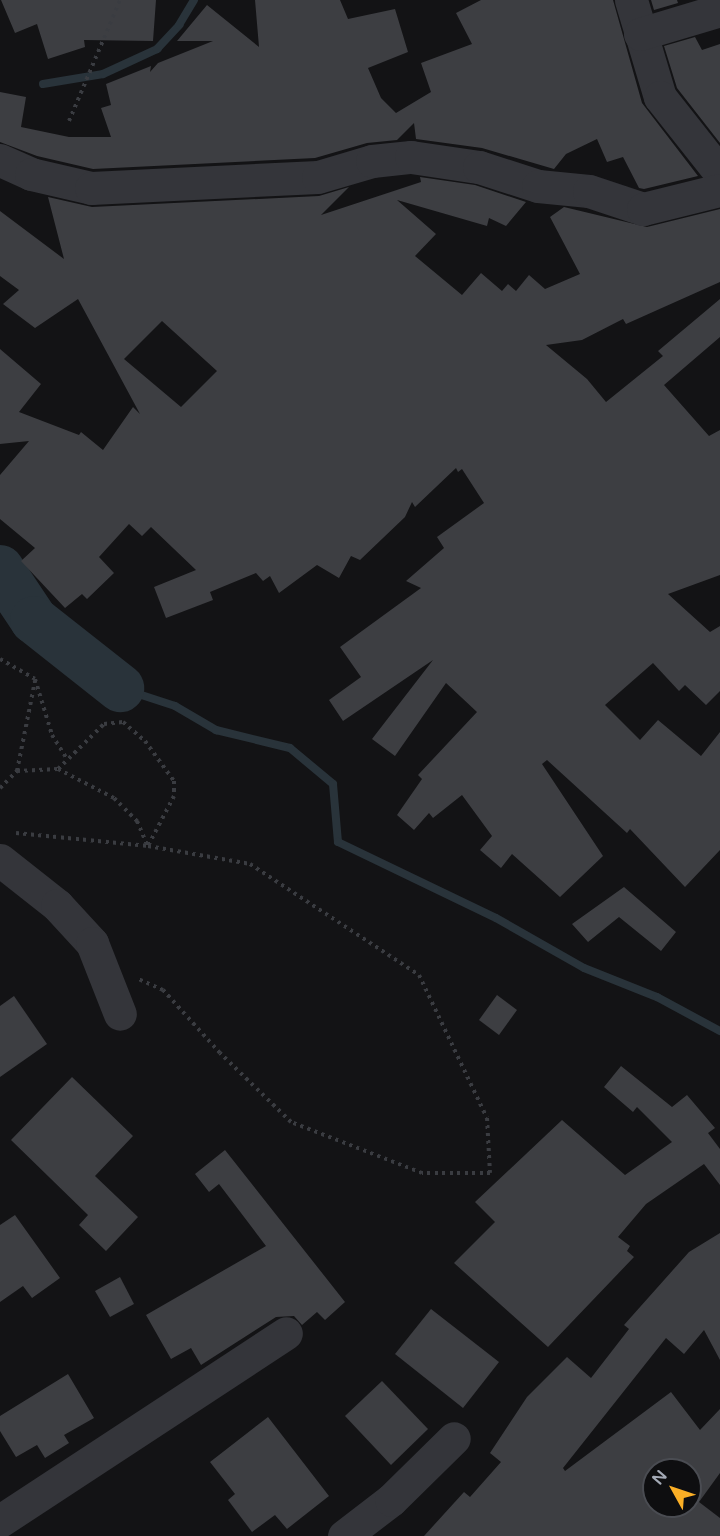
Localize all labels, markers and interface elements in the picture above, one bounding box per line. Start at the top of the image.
north arrow [642,1458,702,1518]
text: N [648,1466,672,1489]

